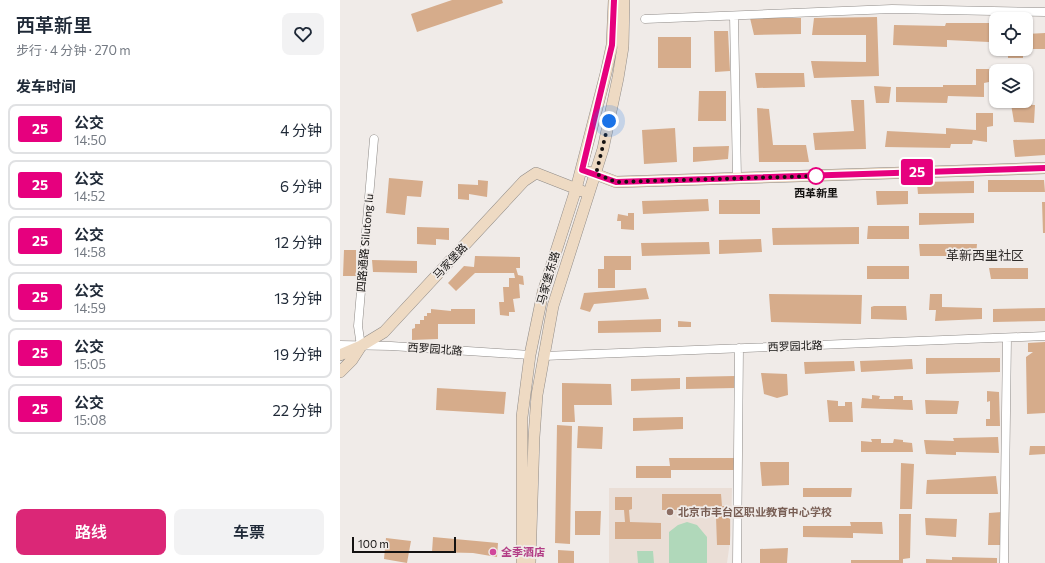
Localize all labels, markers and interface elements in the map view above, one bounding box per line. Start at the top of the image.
map controls [989,12,1033,108]
button: locate [989,12,1033,56]
text: 西革新里 [16,13,92,36]
button: heart [282,13,324,55]
text: 步行 · 4 分钟 · 270 m [16,42,131,58]
button: layers [989,64,1033,108]
text: 发车时间 [16,77,76,95]
your location [599,111,619,131]
text: 公交 [74,113,104,131]
text: 25 [32,120,48,137]
text: 4 分钟 [280,121,322,139]
text: 14:50 [74,132,106,148]
line badge: 25 [899,159,935,185]
text: 25 [909,163,925,180]
marker: 西革新里 [807,167,825,185]
text: 公交 [74,169,104,187]
text: 25 [32,176,48,193]
text: 6 分钟 [280,177,322,195]
place label: 西革新里 [794,186,838,199]
text: 14:52 [74,188,105,204]
street label: 四路通路 Silutong lu [354,193,375,293]
text: 公交 [74,225,104,243]
text: 25 [32,232,48,249]
text: 12 分钟 [274,233,322,251]
street label: 马家堡路 [430,240,469,281]
text: 14:58 [74,244,106,260]
district label: 革新西里社区 [946,247,1024,263]
street label: 马家堡东路 [534,250,561,306]
text: 公交 [74,281,104,299]
text: 25 [32,288,48,305]
text: 13 分钟 [274,289,322,307]
text: 14:59 [74,300,106,316]
text: 公交 [74,337,104,355]
street label: 西罗园北路 [767,338,823,353]
street label: 西罗园北路 [407,340,463,357]
text: 25 [32,344,48,361]
text: 19 分钟 [274,345,322,363]
text: 15:05 [74,356,106,372]
text: 公交 [74,393,104,411]
text: 25 [32,400,48,417]
text: 22 分钟 [272,401,322,419]
text: 15:08 [74,412,106,428]
place label: 北京市丰台区职业教育中心学校 [678,505,832,518]
marker: 北京市丰台区职业教育中心学校 [665,507,675,517]
button: 路线 [16,509,166,555]
button: 车票 [174,509,324,555]
scale bar [352,535,456,554]
text: 100 m [358,537,389,550]
place label: 全季酒店 [501,545,545,558]
marker: 全季酒店 [488,547,498,557]

